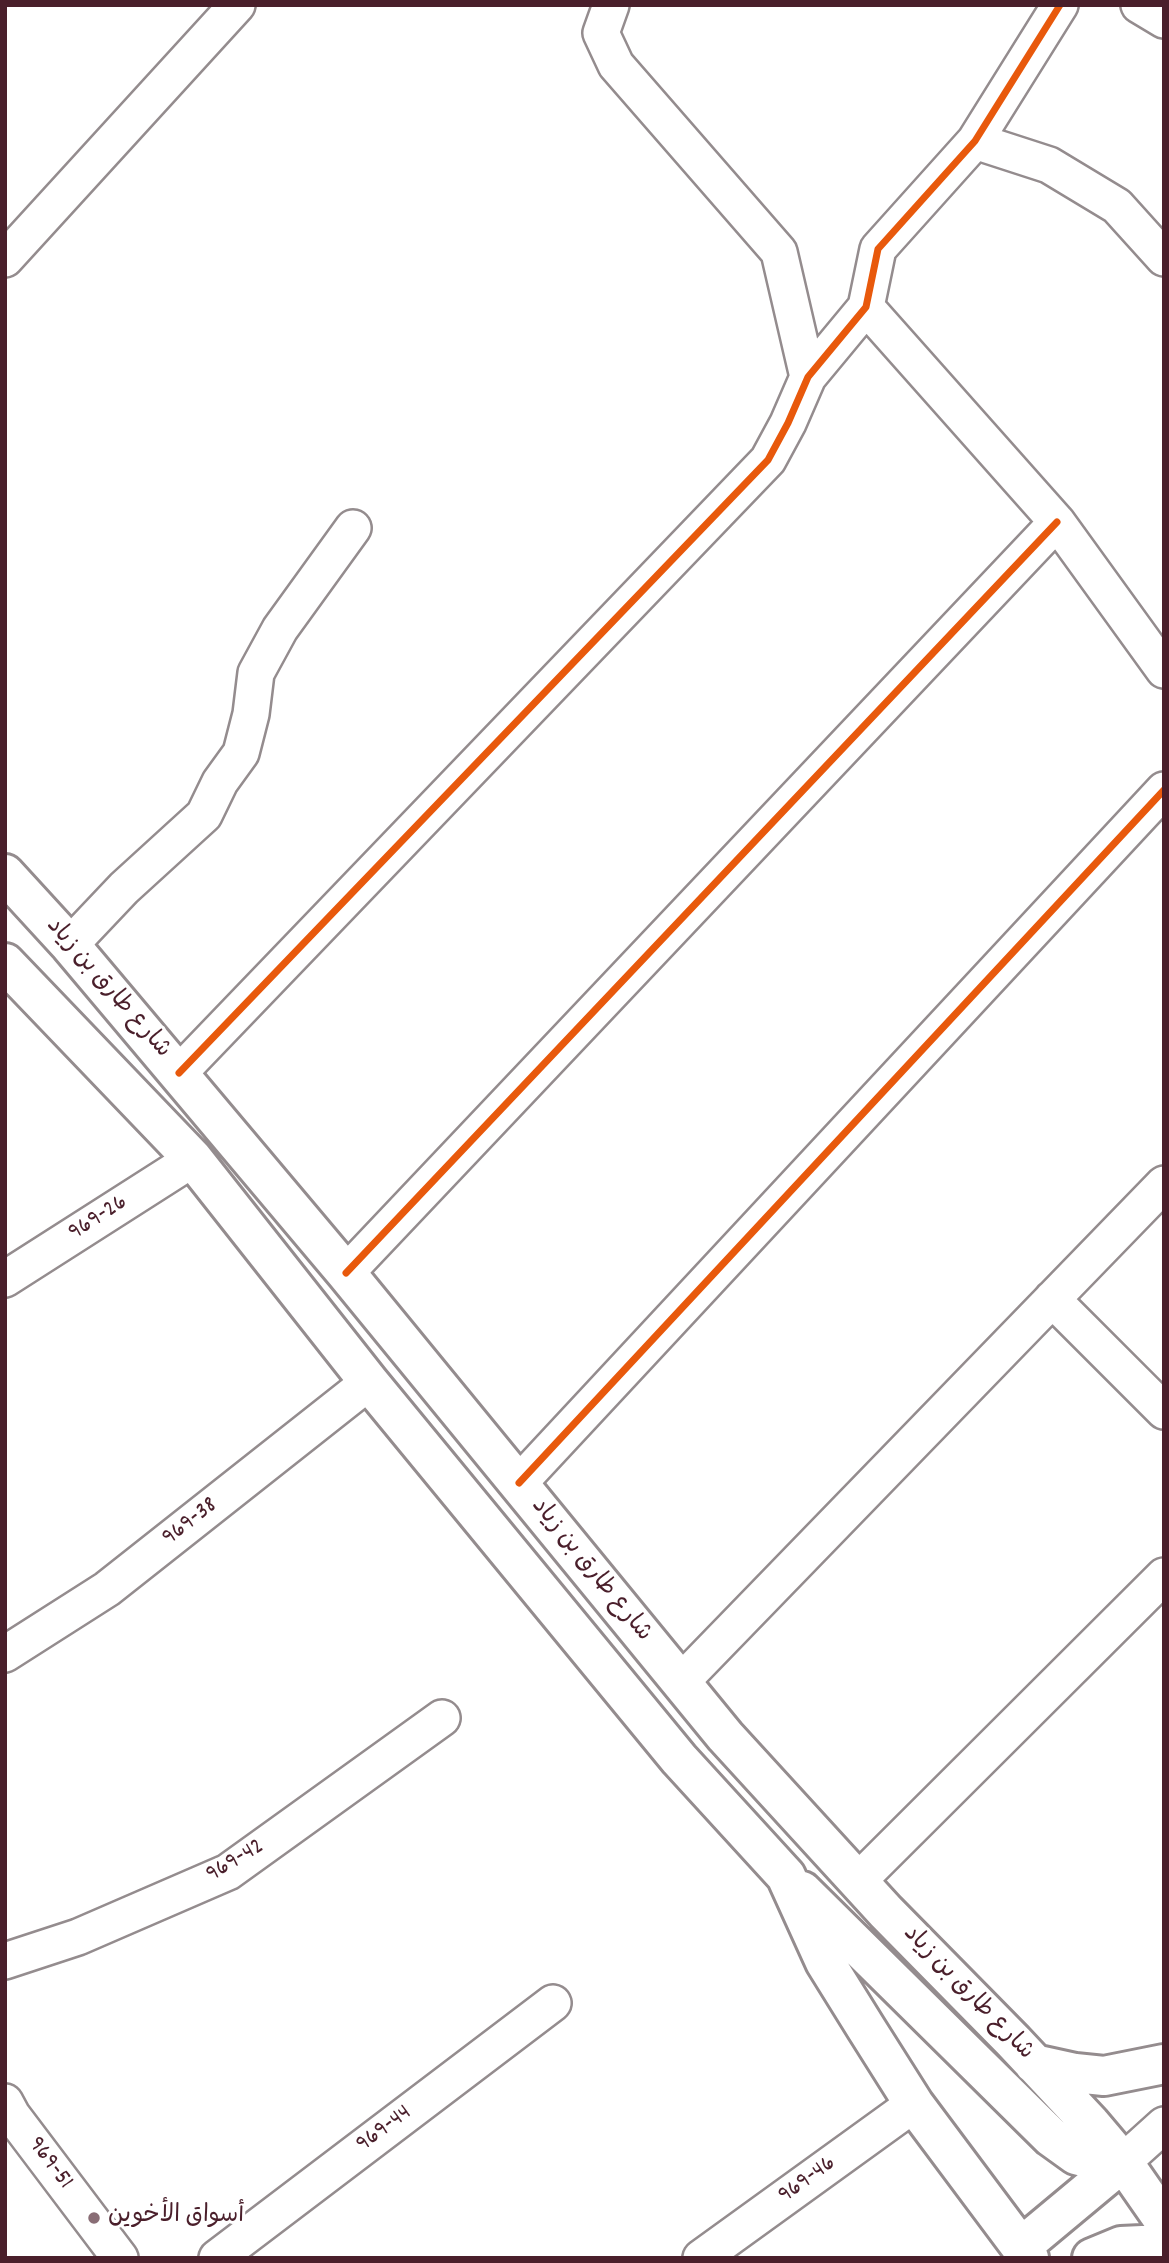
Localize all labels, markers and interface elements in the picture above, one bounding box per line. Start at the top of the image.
street label: شارع طارق بن زياد [38,913,176,1065]
street label: 969-26 [64,1189,134,1249]
street label: 969-38 [158,1492,224,1554]
street label: شارع طارق بن زياد [523,1493,657,1649]
street label: 969-42 [202,1834,270,1890]
street label: شارع طارق بن زياد [895,1921,1039,2067]
street label: 969-44 [352,2100,418,2160]
street label: 969-51 [20,2132,78,2196]
street label: 969-46 [774,2151,842,2211]
place label: أسواق الأخوين [108,2204,244,2232]
marker: أسواق الأخوين [86,2210,102,2226]

